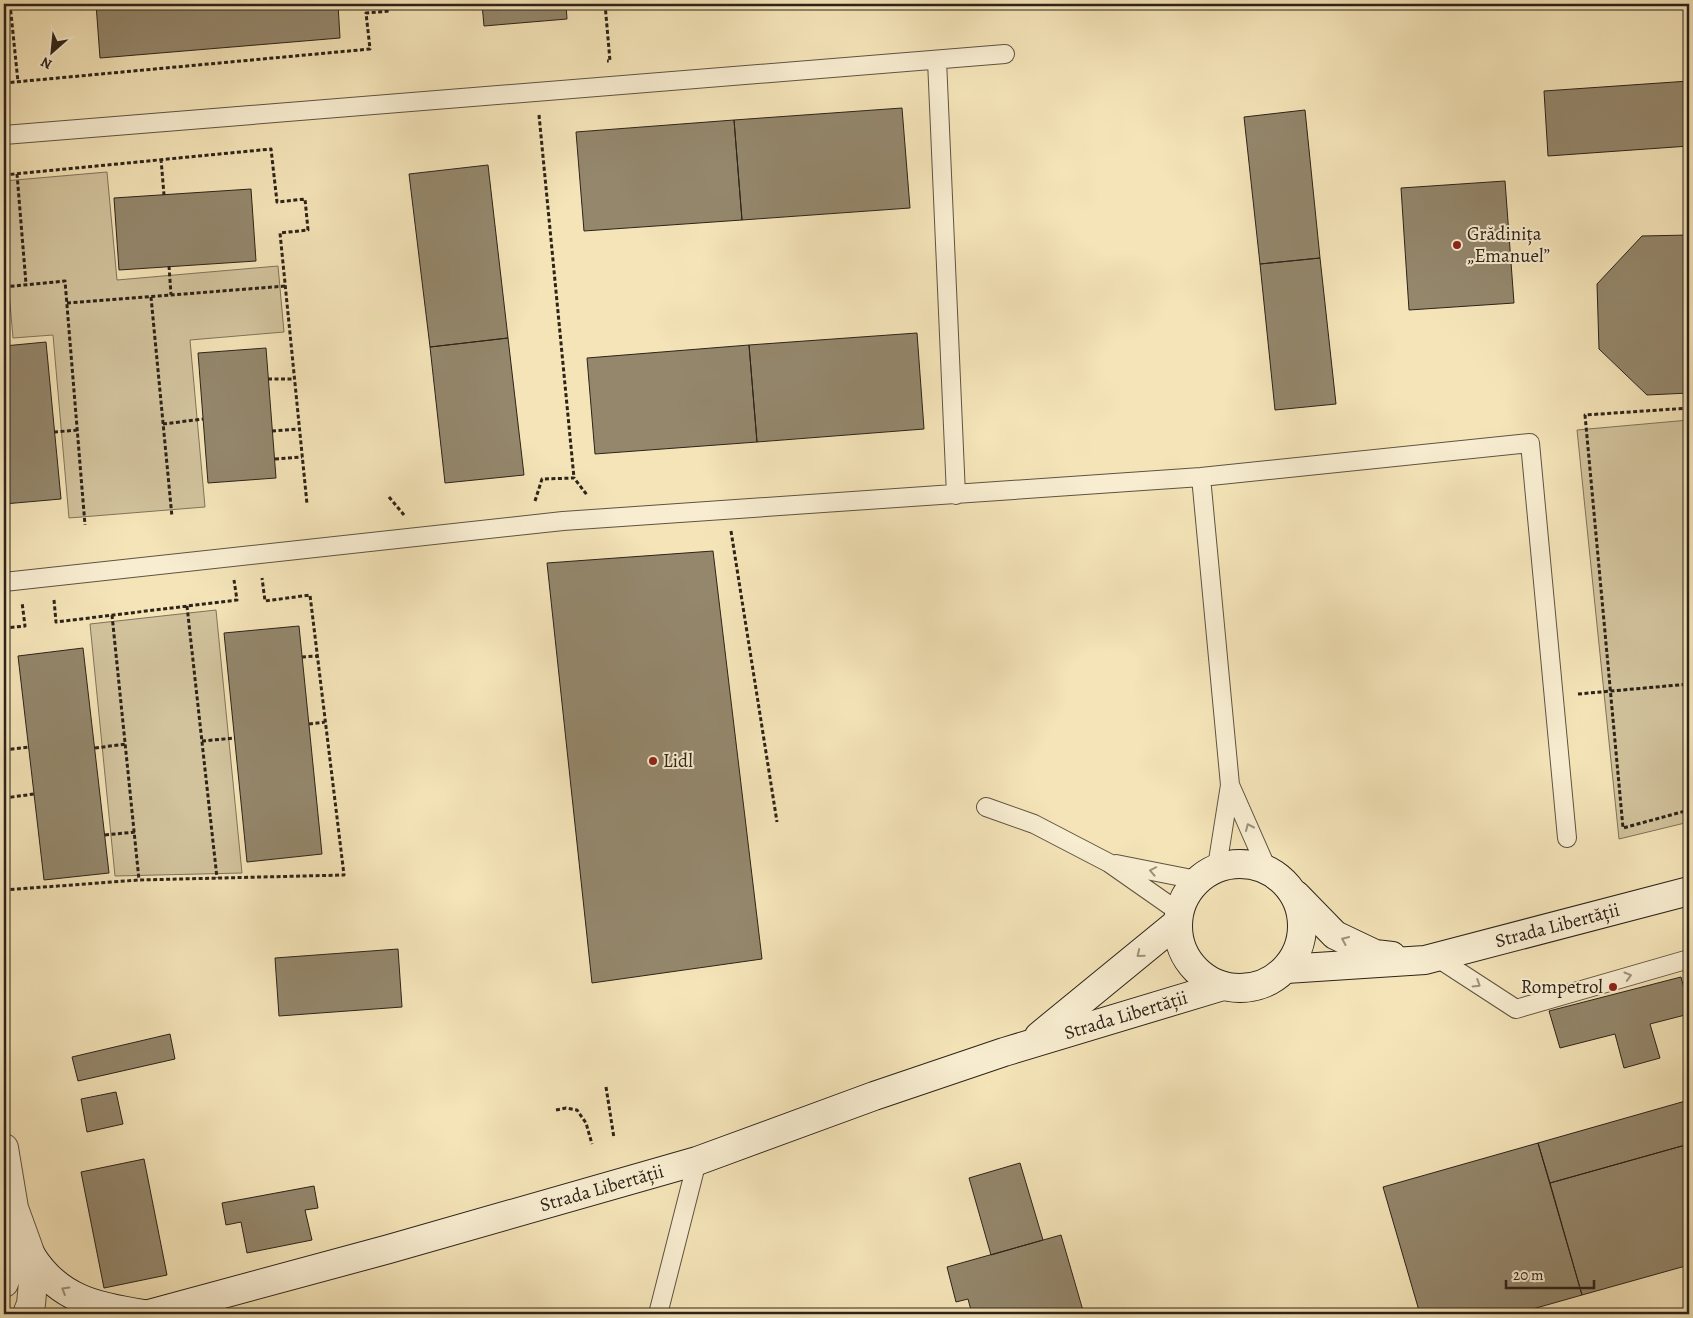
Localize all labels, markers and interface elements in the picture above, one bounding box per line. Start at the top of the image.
north arrow [28,28,78,78]
text: N [37,52,55,74]
place label: Grădinița „Emanuel” [1467,221,1550,269]
marker: Grădinița „Emanuel” [1451,239,1463,251]
place label: Lidl [663,748,693,774]
marker: Lidl [647,755,659,767]
one-way arrow [1244,823,1255,832]
one-way arrow [1149,866,1158,877]
street label: Strada Libertății [1492,897,1622,954]
one-way arrow [1341,936,1350,946]
one-way arrow [1136,949,1145,958]
one-way arrow [1623,972,1632,982]
place label: Rompetrol [1521,974,1603,1000]
one-way arrow [1472,978,1481,987]
marker: Rompetrol [1607,981,1619,993]
street label: Strada Libertății [1061,984,1191,1046]
street label: Strada Libertății [537,1158,667,1218]
scale bar [1506,1258,1593,1290]
text: 20 m [1513,1265,1544,1285]
one-way arrow [62,1287,71,1297]

